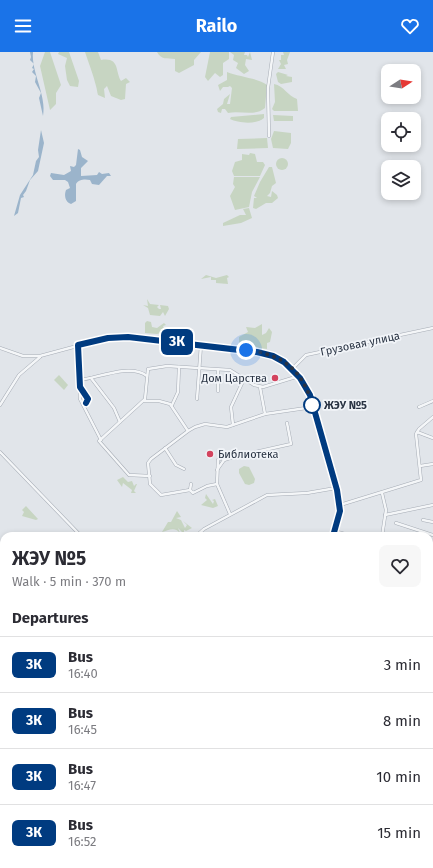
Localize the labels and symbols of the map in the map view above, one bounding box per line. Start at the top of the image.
north arrow [381,64,421,104]
line badge: 3К [159,329,195,355]
street label: Грузовая улица [319,329,401,359]
your location [236,340,256,360]
place label: Дом Царства [200,372,267,385]
marker: Дом Царства [270,373,280,383]
marker: ЖЭУ №5 [303,396,321,414]
place label: ЖЭУ №5 [323,399,367,412]
place label: Библиотека [218,448,279,461]
marker: Библиотека [205,449,215,459]

